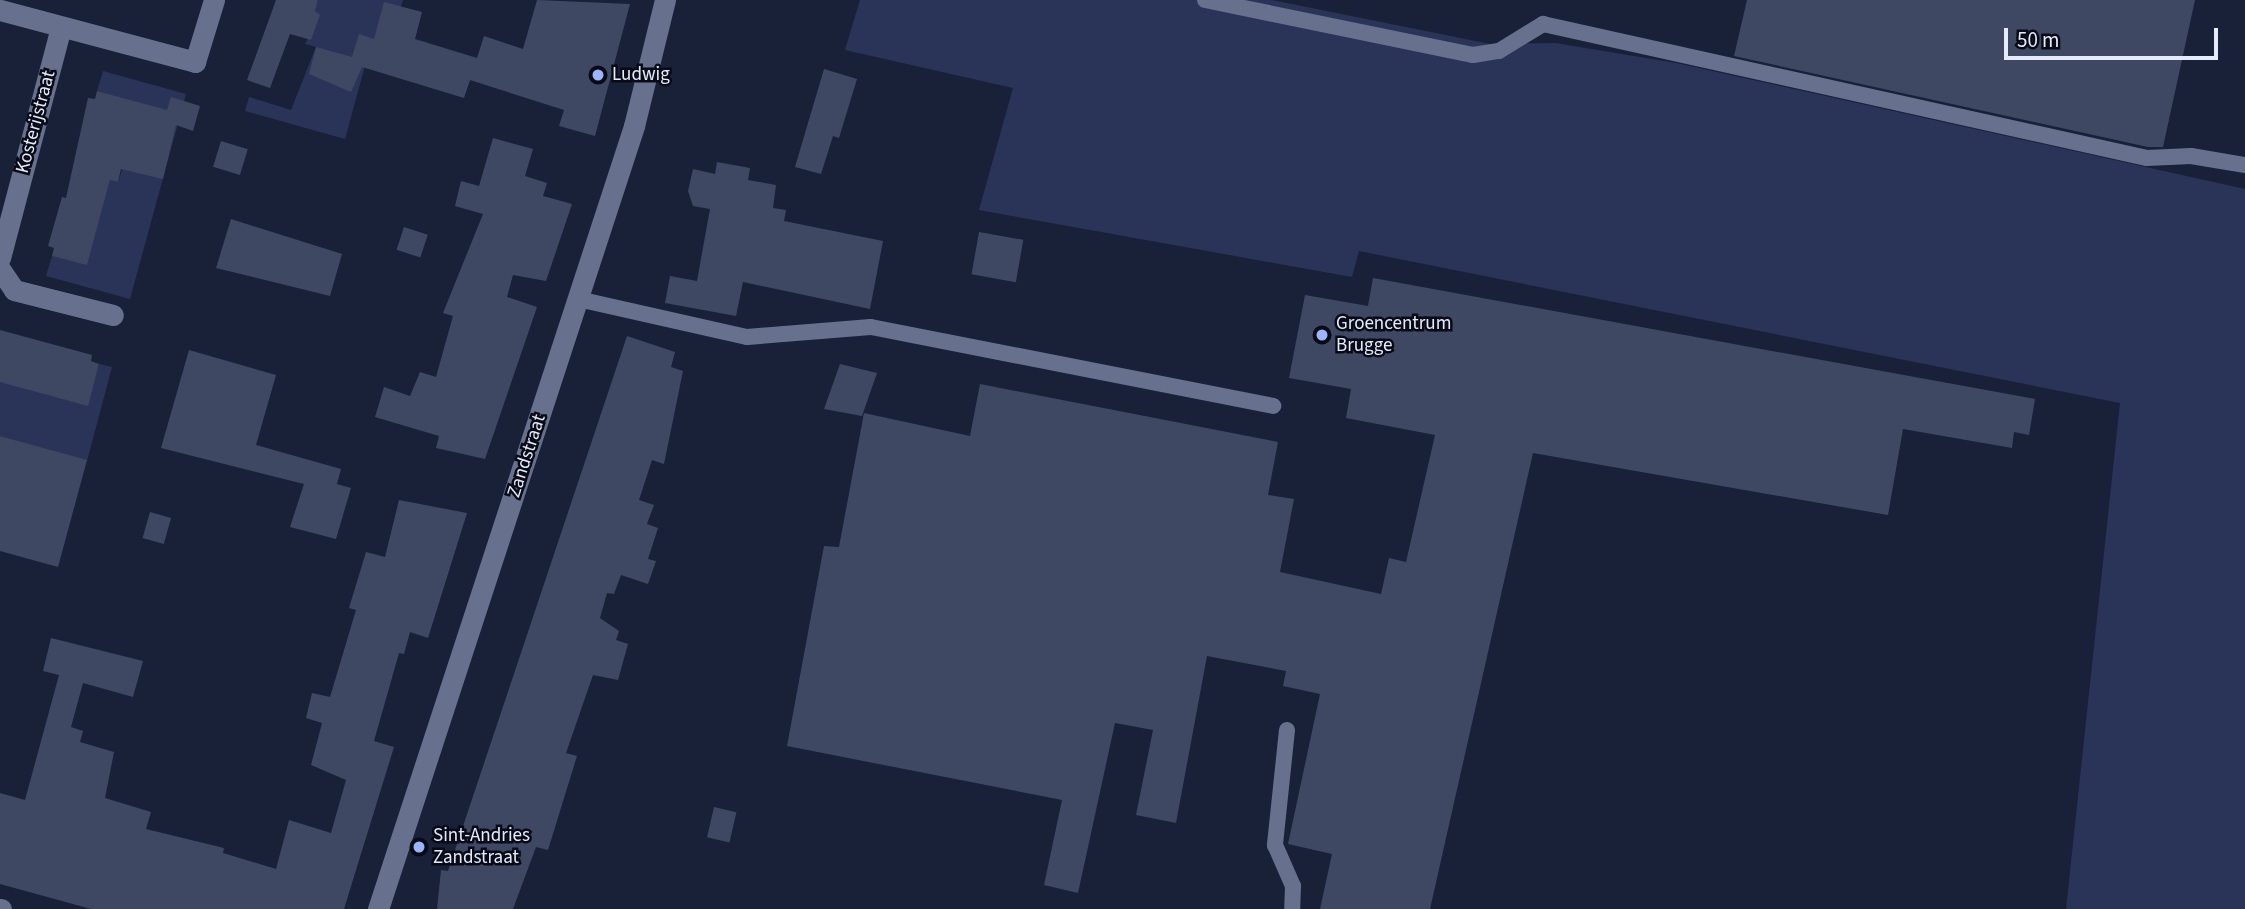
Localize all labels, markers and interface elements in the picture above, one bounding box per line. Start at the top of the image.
scale bar [2007,14,2220,58]
text: 50 m [2017,25,2059,55]
place label: Ludwig [612,64,670,86]
marker: Ludwig [590,67,606,83]
street label: Kosterijstraat [11,68,61,176]
place label: Groencentrum Brugge [1336,313,1451,357]
marker: Groencentrum Brugge [1314,327,1330,343]
street label: Zandstraat [503,412,551,500]
place label: Sint-Andries Zandstraat [433,825,530,869]
marker: Sint-Andries Zandstraat [411,839,427,855]

